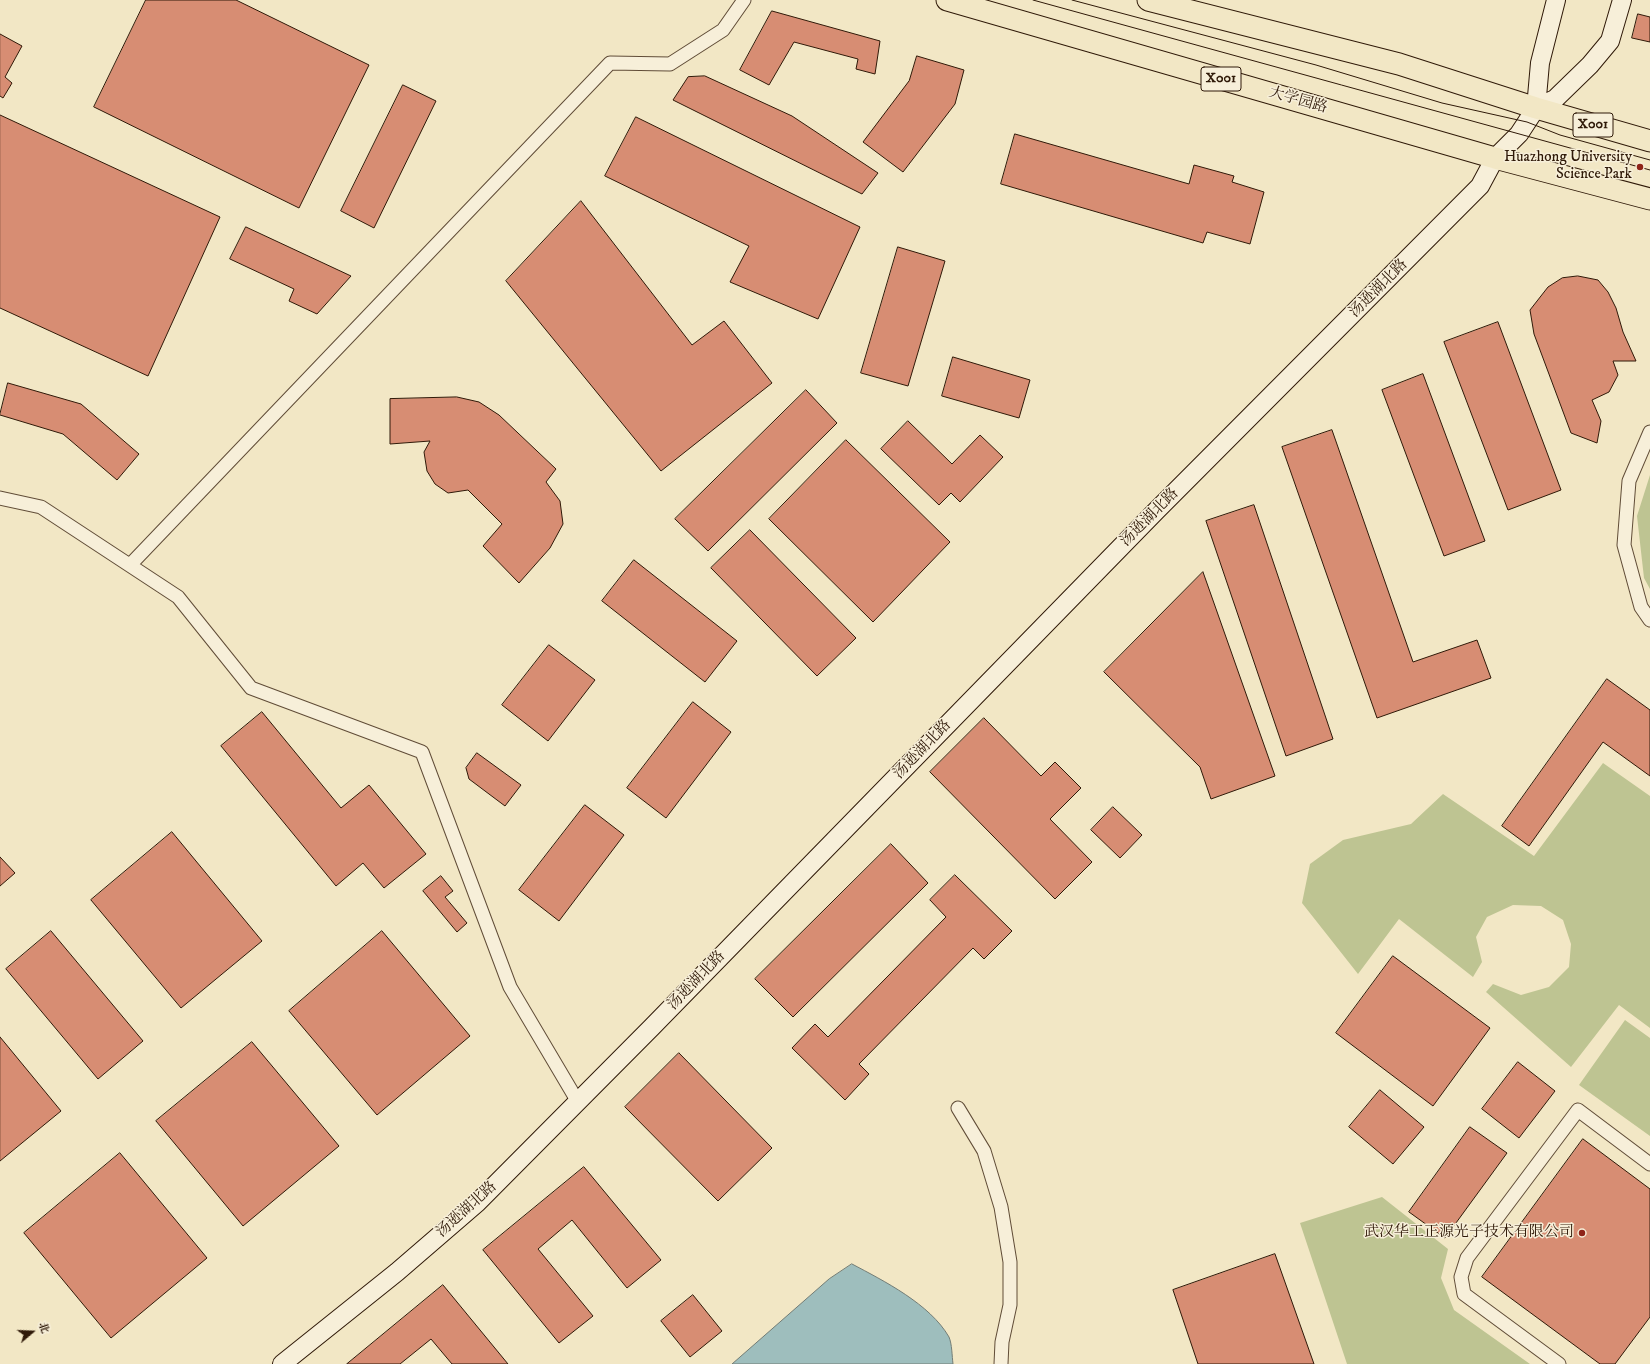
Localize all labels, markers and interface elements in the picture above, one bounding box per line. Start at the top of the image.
road number: X001 [1201,67,1241,91]
street label: 大学园路 [1267,84,1329,118]
road number: X001 [1573,113,1613,137]
place label: Huazhong University Science Park [1504,149,1632,184]
marker: Huazhong University Science Park [1635,162,1645,172]
street label: 汤逊湖北路 [1346,256,1412,322]
street label: 汤逊湖北路 [1117,485,1183,551]
street label: 汤逊湖北路 [890,717,956,783]
street label: 汤逊湖北路 [664,948,730,1014]
street label: 汤逊湖北路 [433,1178,501,1242]
place label: 武汉华工正源光子技术有限公司 [1364,1224,1574,1242]
marker: 武汉华工正源光子技术有限公司 [1577,1228,1587,1238]
north arrow [12,1312,52,1352]
text: 北 [35,1321,52,1336]

